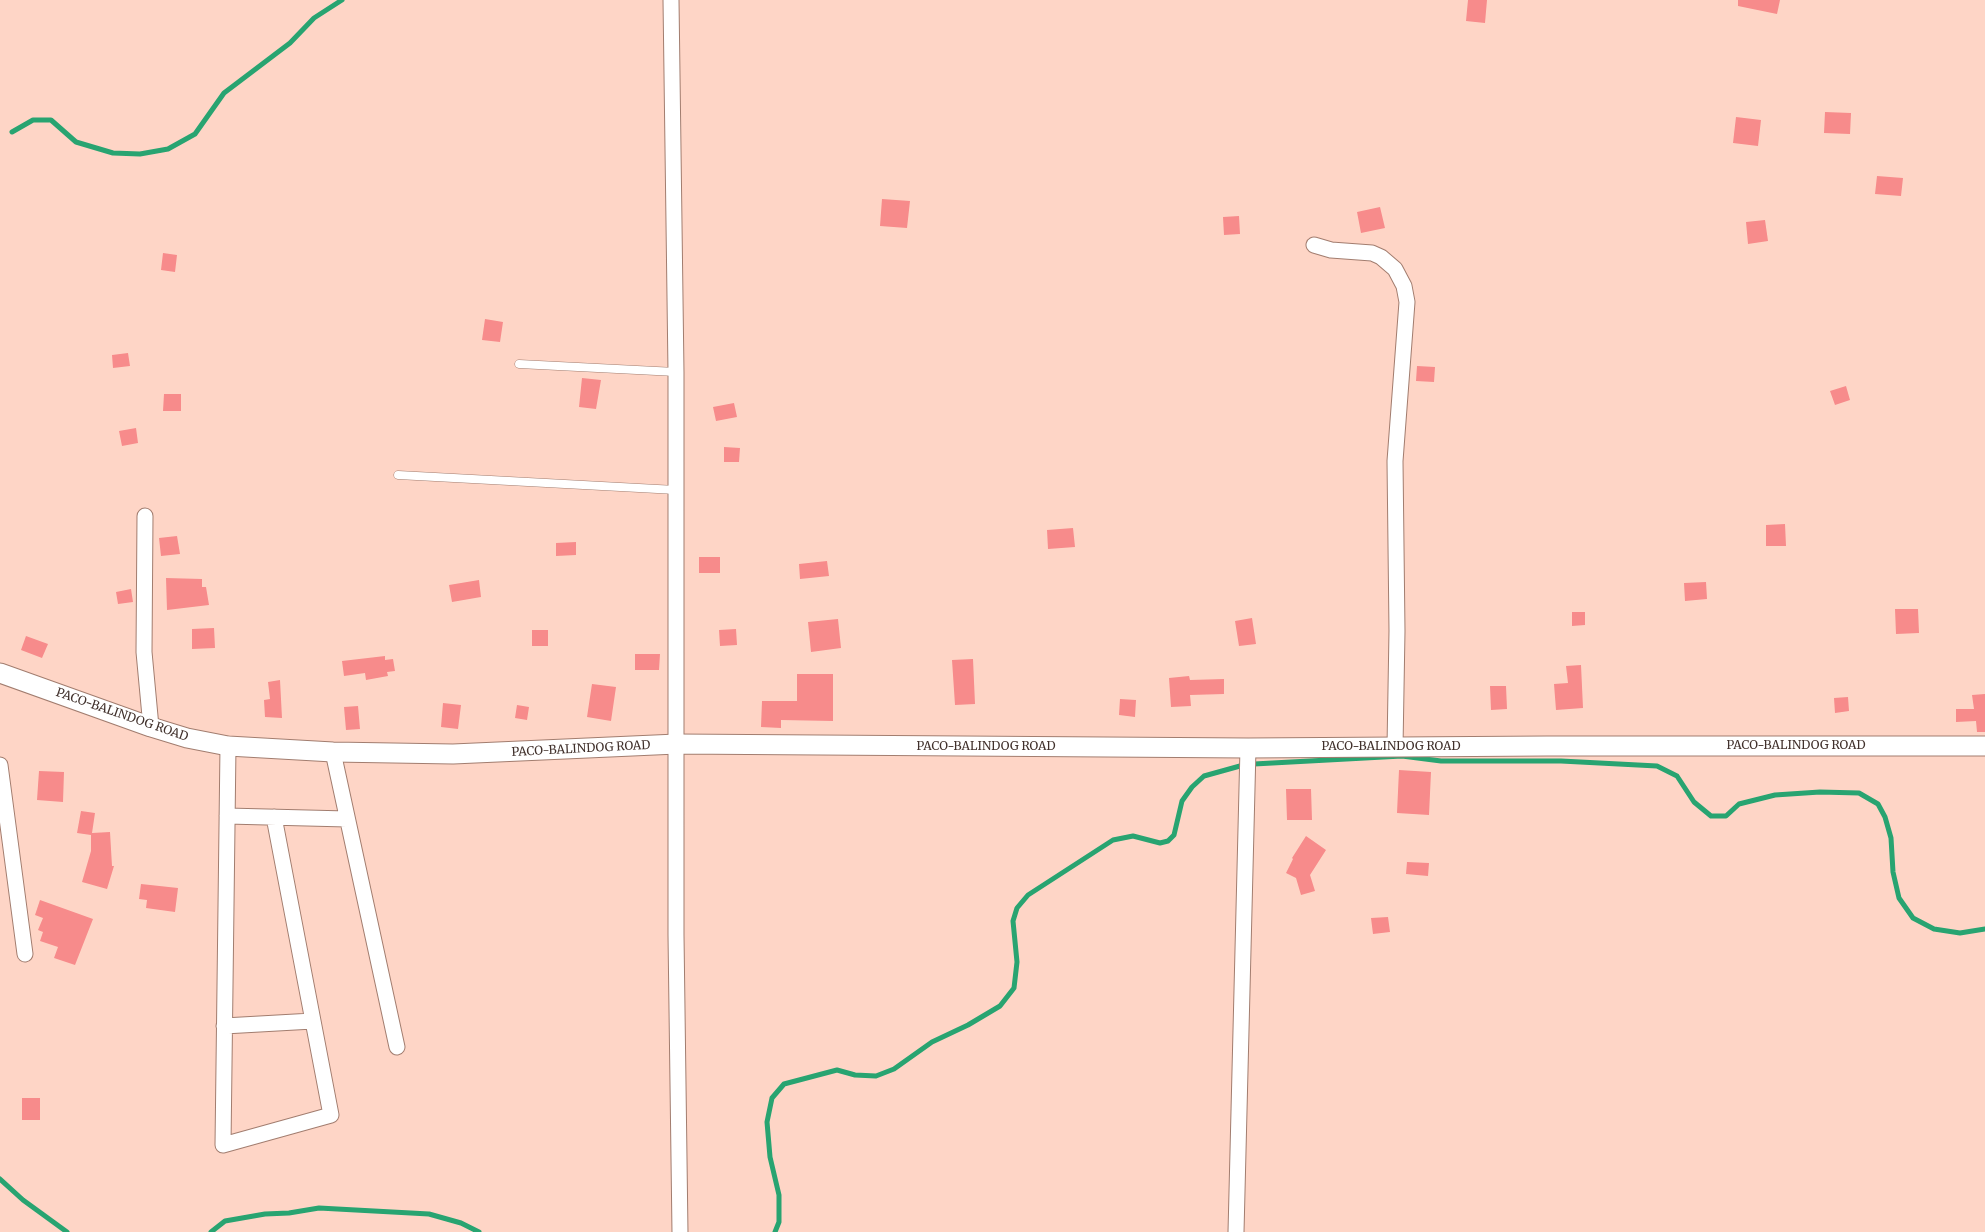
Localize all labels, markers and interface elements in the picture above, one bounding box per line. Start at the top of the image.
street label: PACO-BALINDOG ROAD [54,686,190,744]
street label: PACO-BALINDOG ROAD [511,738,651,760]
street label: PACO-BALINDOG ROAD [1727,739,1865,753]
street label: PACO-BALINDOG ROAD [917,740,1055,754]
street label: PACO-BALINDOG ROAD [1322,740,1460,754]

